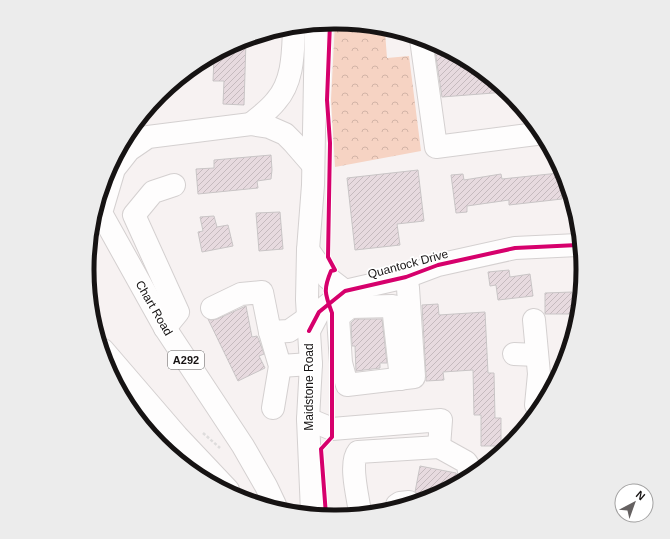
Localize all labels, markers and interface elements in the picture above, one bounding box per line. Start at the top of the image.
street label: Quantock Drive [366,246,450,281]
street label: Chart Road [133,278,175,338]
street label: Maidstone Road [302,343,316,431]
road number: A292 [168,351,204,369]
north arrow [614,483,654,523]
text: N [634,488,648,503]

